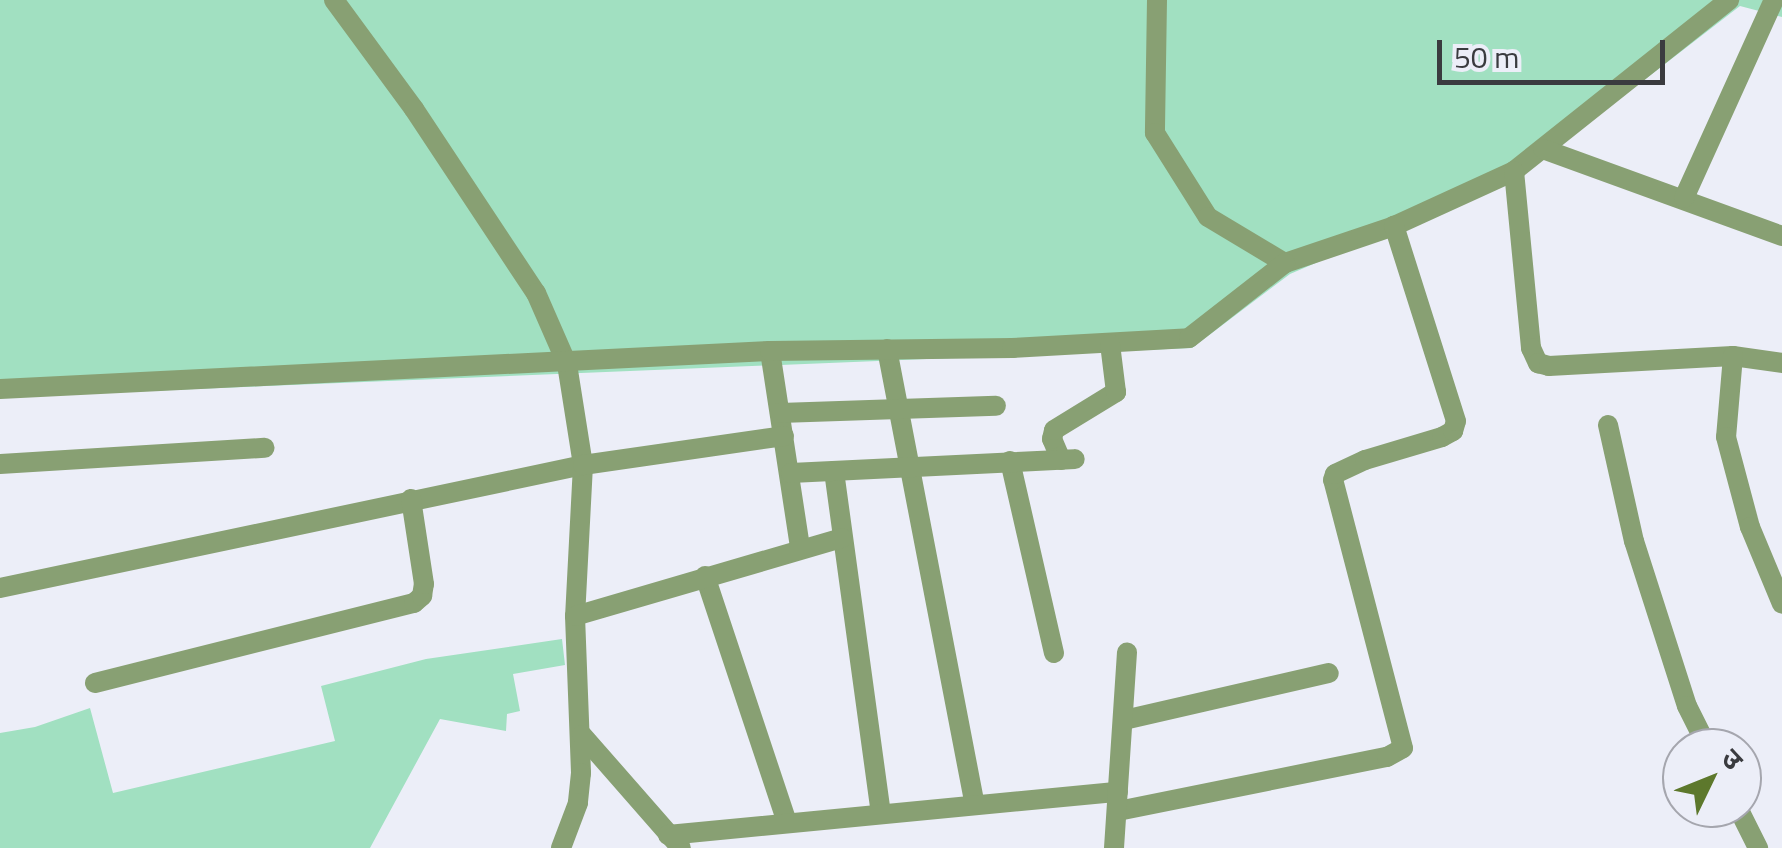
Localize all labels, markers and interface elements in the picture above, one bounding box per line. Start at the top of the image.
scale bar [1442,20,1670,82]
text: 50 m [1454,34,1519,80]
north arrow [1662,728,1762,828]
text: उ [1712,738,1754,779]

